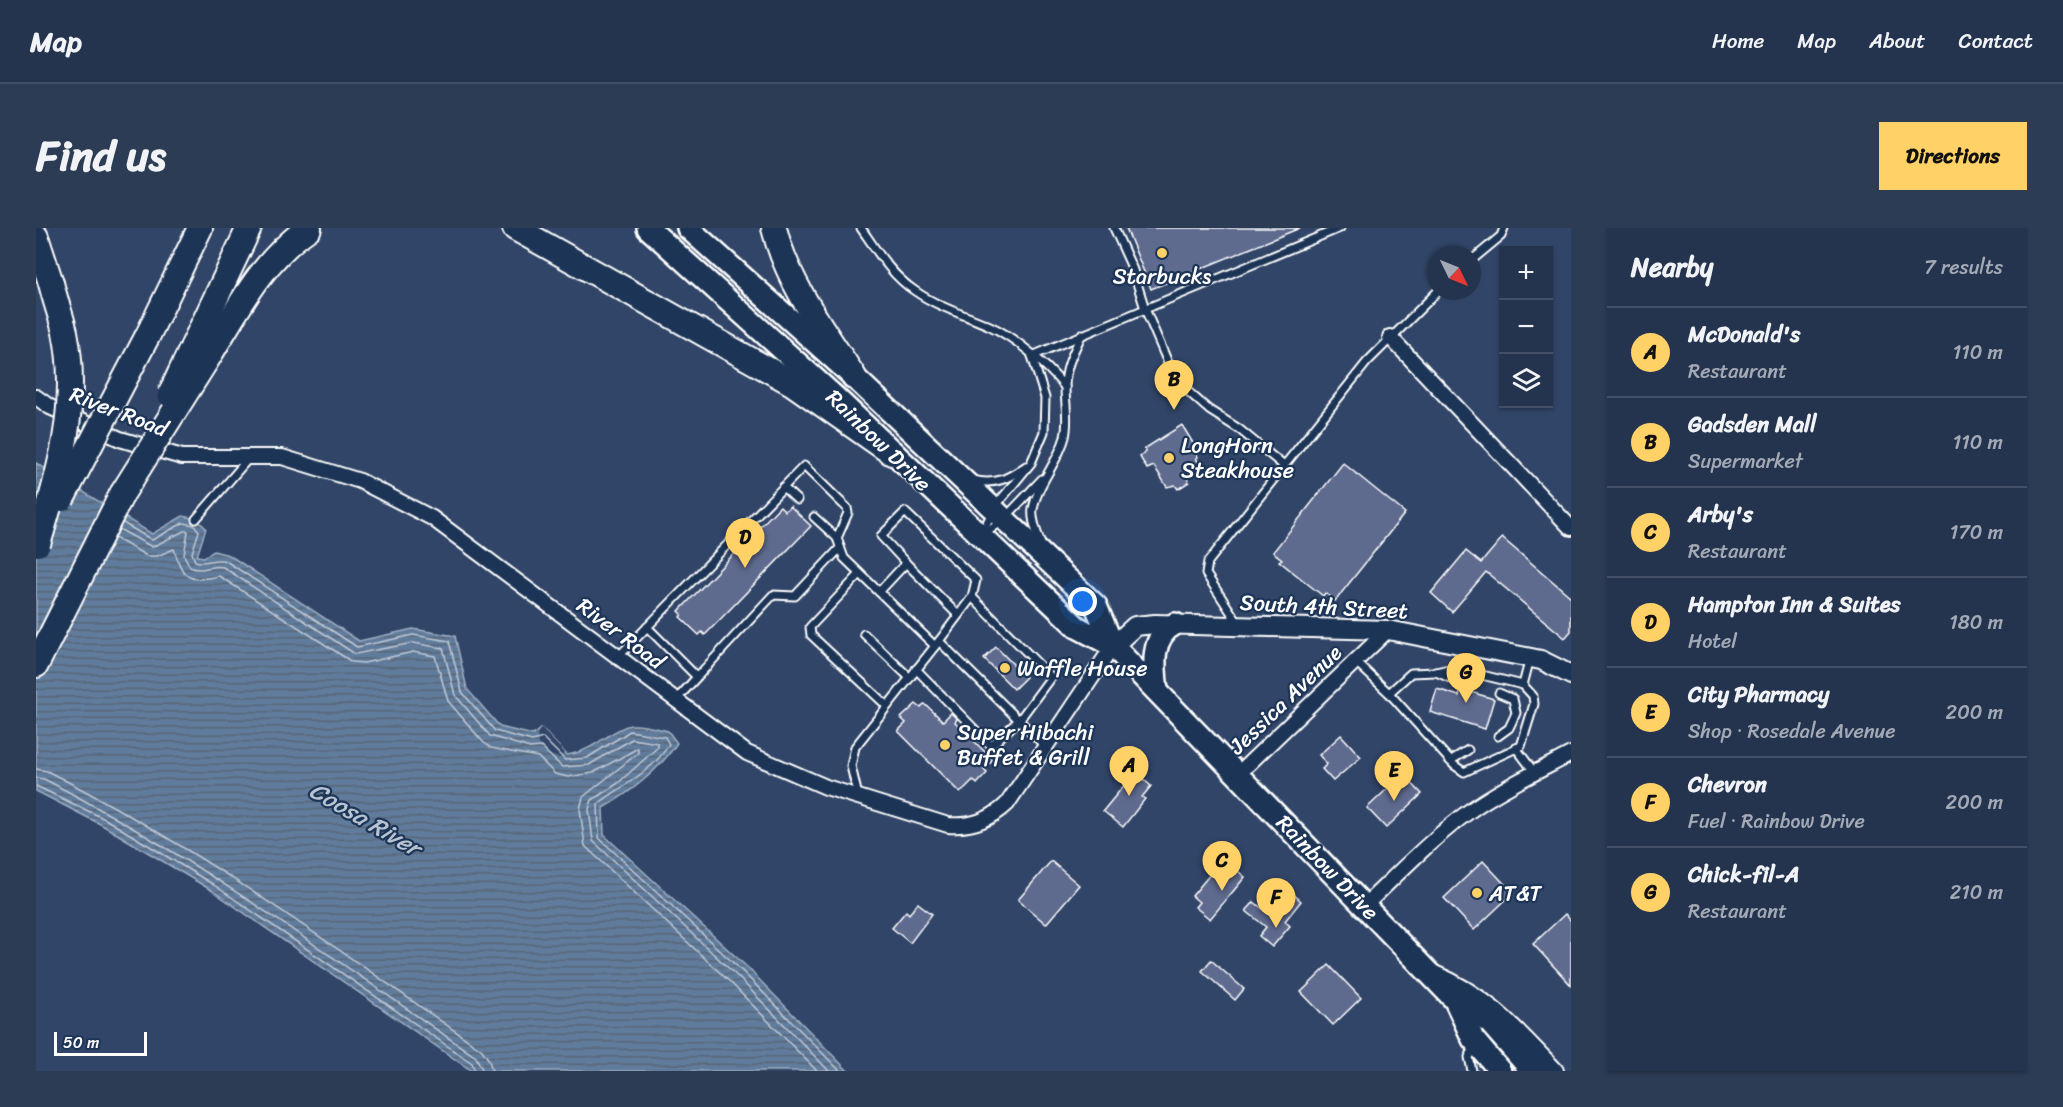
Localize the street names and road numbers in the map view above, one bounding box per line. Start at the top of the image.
street label: River Road [64,375,175,449]
street label: Rainbow Drive [816,379,941,502]
street label: South 4th Street [1239,583,1409,630]
street label: River Road [568,587,675,681]
street label: Jessica Avenue [1219,634,1352,765]
street label: Rainbow Drive [1266,805,1389,930]

